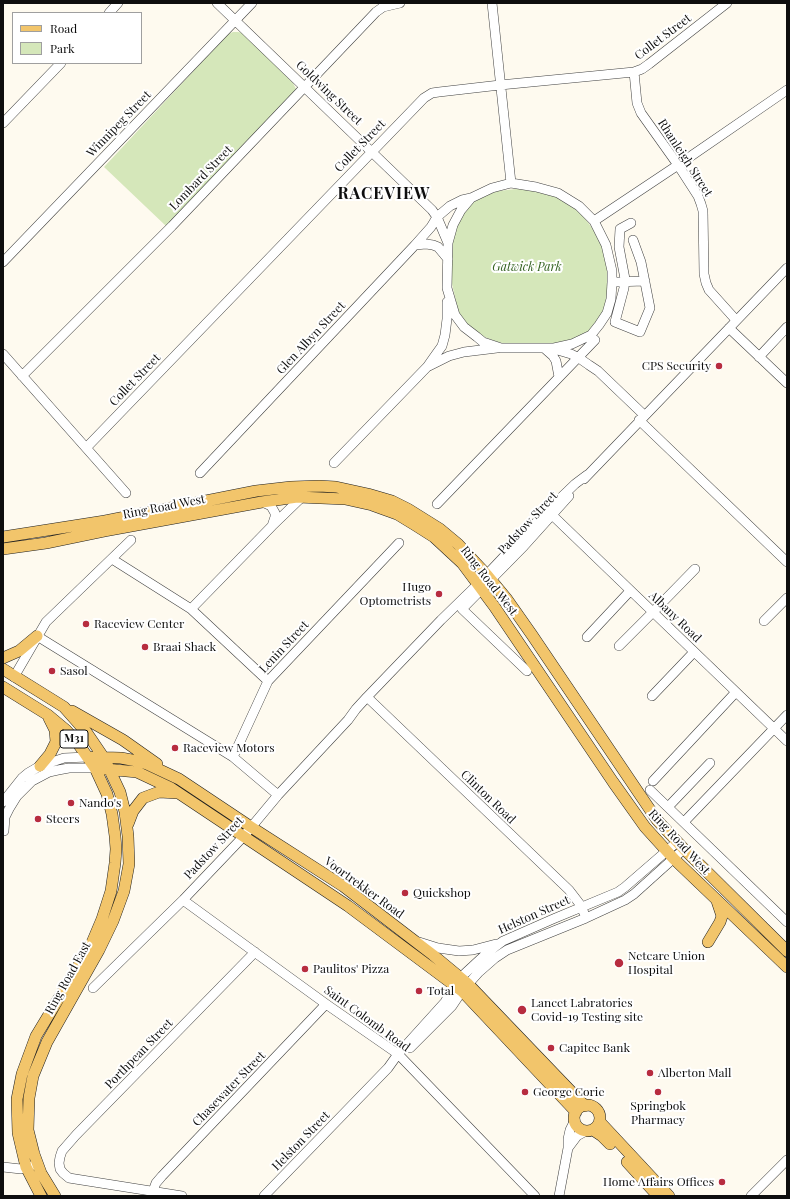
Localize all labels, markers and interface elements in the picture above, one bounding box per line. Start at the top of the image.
street label: Collet Street [632,11,694,63]
legend [12,12,142,64]
text: Road [50,20,77,36]
text: Park [50,40,75,56]
street label: Goldwing Street [293,58,365,128]
street label: Winnipeg Street [84,88,154,160]
street label: Collet Street [332,117,388,175]
street label: Rhanleigh Street [655,117,715,199]
street label: Lombard Street [167,143,235,213]
district label: RACEVIEW [337,184,431,204]
park label: Gatwick Park [492,260,562,274]
street label: Glen Albyn Street [274,299,348,377]
street label: Collet Street [107,351,163,409]
place label: CPS Security [642,359,711,373]
marker: CPS Security [714,361,724,371]
street label: Padstow Street [495,489,561,557]
street label: Ring Road West [122,492,206,522]
street label: Ring Road West [458,544,520,618]
place label: Hugo Optometrists [360,580,431,608]
marker: Hugo Optometrists [434,589,444,599]
street label: Albany Road [646,589,704,645]
place label: Raceview Center [94,617,184,631]
street label: Lenin Street [256,618,312,676]
marker: Raceview Center [81,619,91,629]
place label: Braai Shack [153,640,216,654]
marker: Braai Shack [140,642,150,652]
place label: Sasol [60,664,88,678]
marker: Sasol [47,666,57,676]
road number: M31 [60,730,88,748]
place label: Raceview Motors [183,741,275,755]
marker: Raceview Motors [170,743,180,753]
street label: Clinton Road [458,767,518,827]
place label: Nando's [79,796,121,810]
marker: Nando's [66,798,76,808]
street label: Ring Road West [645,806,713,878]
place label: Steers [46,812,80,826]
marker: Steers [33,814,43,824]
street label: Padstow Street [181,814,247,882]
street label: Voortrekker Road [321,854,407,922]
place label: Quickshop [413,886,471,900]
marker: Quickshop [400,888,410,898]
street label: Helston Street [496,893,572,937]
street label: Ring Road East [42,939,94,1017]
place label: Netcare Union Hospital [628,949,705,977]
marker: Netcare Union Hospital [613,957,625,969]
place label: Paulitos' Pizza [313,962,389,976]
marker: Paulitos' Pizza [300,964,310,974]
street label: Saint Colomb Road [321,983,413,1055]
place label: Total [427,984,454,998]
marker: Total [414,986,424,996]
place label: Lancet Labratories Covid-19 Testing site [531,996,643,1024]
marker: Lancet Labratories Covid-19 Testing site [516,1004,528,1016]
street label: Porthpean Street [102,1016,176,1092]
place label: Capitec Bank [559,1041,630,1055]
marker: Capitec Bank [546,1043,556,1053]
street label: Chasewater Street [190,1049,268,1129]
place label: Alberton Mall [658,1066,731,1080]
marker: Alberton Mall [645,1068,655,1078]
place label: George Corie [533,1085,604,1099]
marker: George Corie [520,1087,530,1097]
marker: Springbok Pharmacy [653,1087,663,1097]
place label: Springbok Pharmacy [630,1099,686,1127]
street label: Helston Street [269,1108,333,1174]
place label: Home Affairs Offices [603,1175,714,1189]
marker: Home Affairs Offices [717,1177,727,1187]

